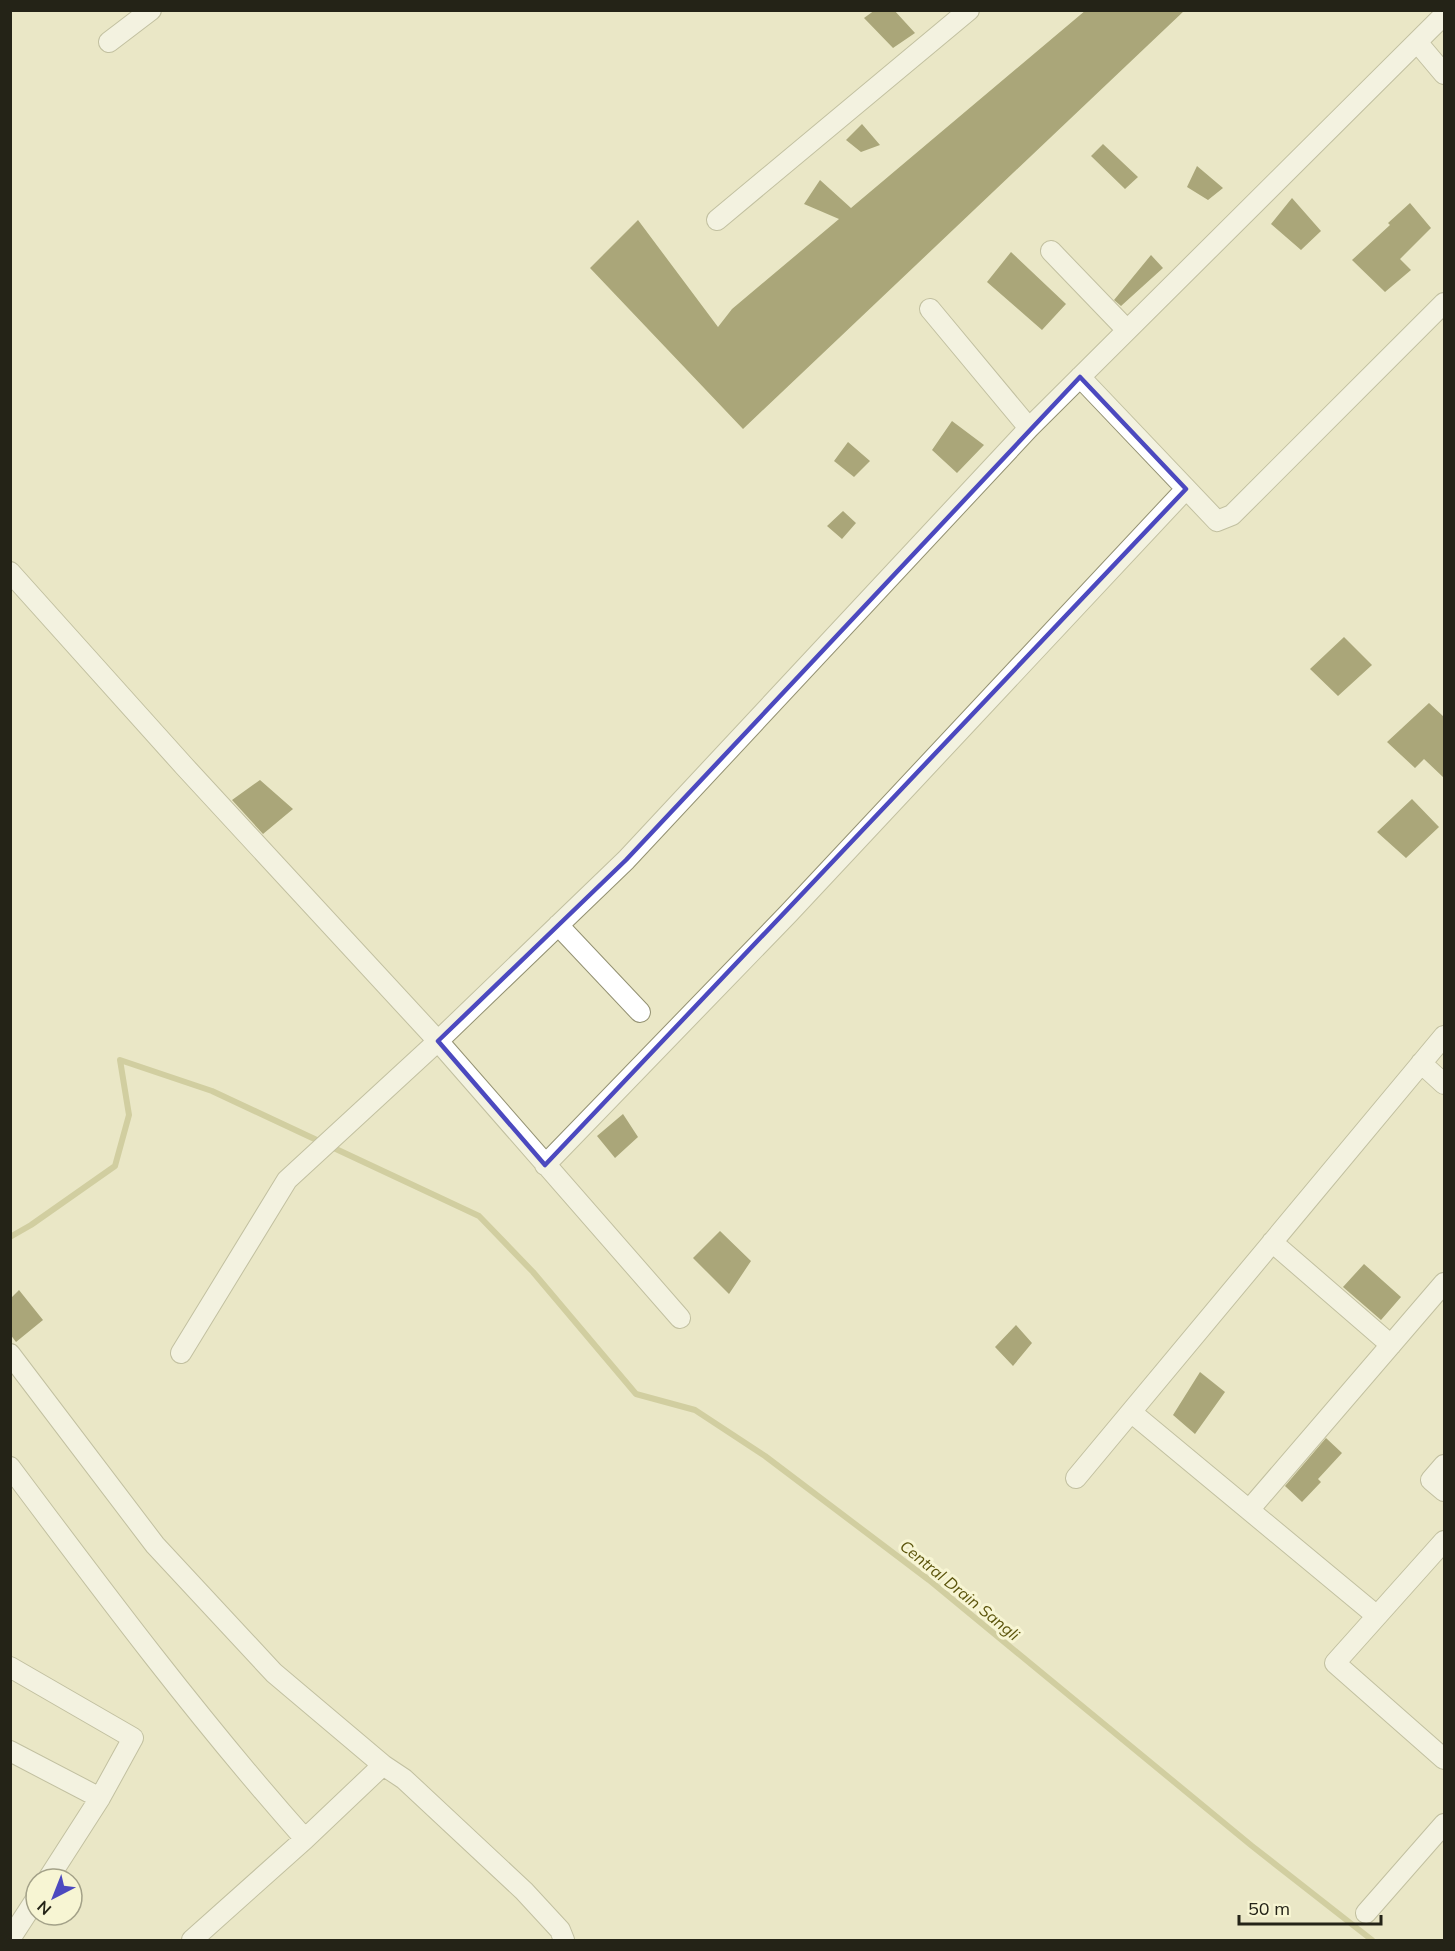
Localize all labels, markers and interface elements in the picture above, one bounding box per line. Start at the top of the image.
water label: Central Drain Sangli [896,1536,1024,1645]
north arrow [24,1867,84,1927]
scale bar [1239,1888,1382,1926]
text: N [33,1897,55,1920]
text: 50 m [1248,1897,1290,1920]

